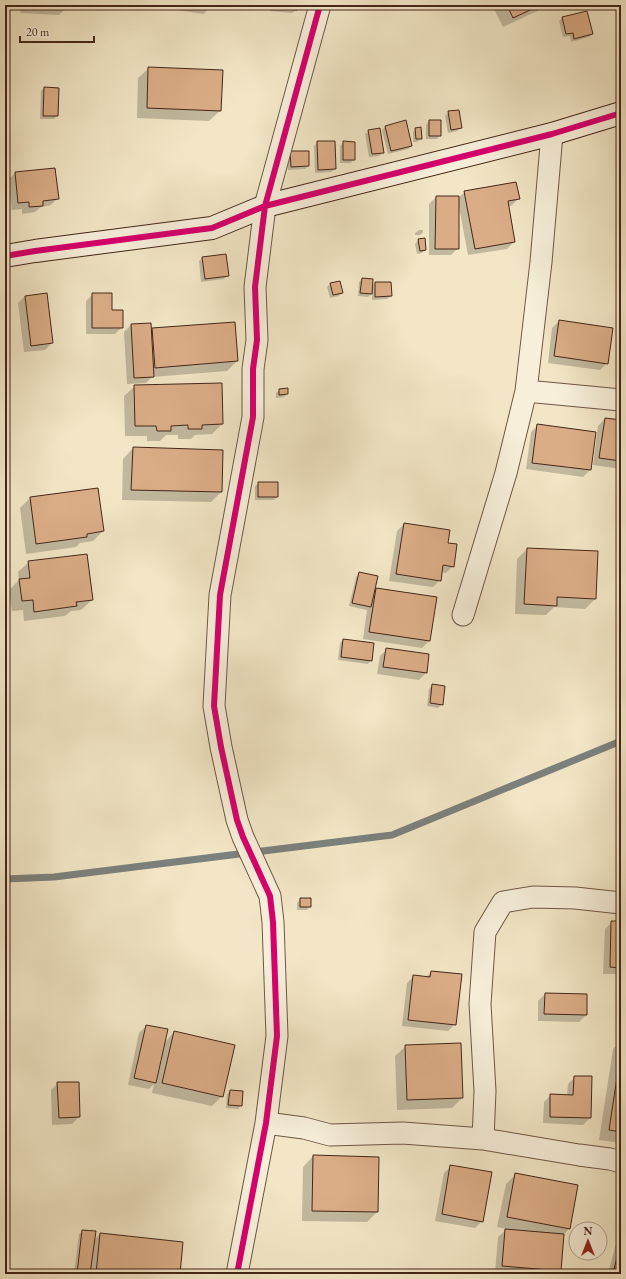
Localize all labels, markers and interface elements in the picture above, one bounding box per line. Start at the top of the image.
scale bar [20,18,94,44]
text: 20 m [26,24,50,40]
north arrow [568,1221,608,1261]
text: N [584,1224,593,1238]

